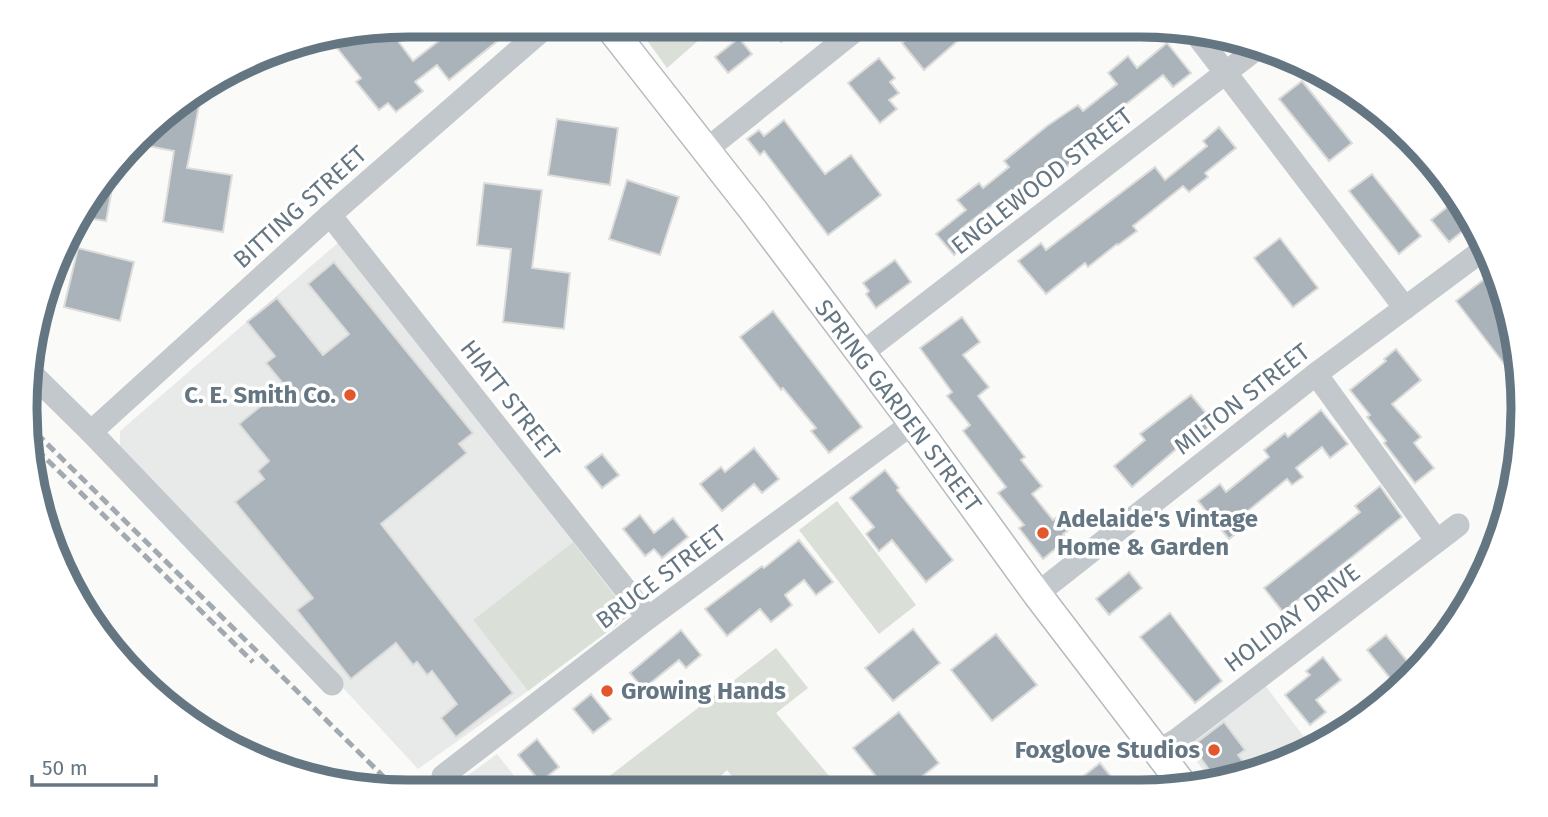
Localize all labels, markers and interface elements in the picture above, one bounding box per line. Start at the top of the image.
street label: ENGLEWOOD STREET [946,101,1138,260]
street label: BITTING STREET [228,140,373,274]
street label: SPRING GARDEN STREET [809,294,987,518]
street label: HIATT STREET [454,334,566,466]
street label: MILTON STREET [1169,337,1316,461]
place label: C. E. Smith Co. [184,381,336,409]
marker: C. E. Smith Co. [342,387,358,403]
place label: Adelaide's Vintage Home & Garden [1056,505,1258,561]
street label: BRUCE STREET [591,519,732,635]
marker: Adelaide's Vintage Home & Garden [1035,525,1051,541]
street label: HOLIDAY DRIVE [1219,558,1365,678]
place label: Growing Hands [621,677,786,705]
marker: Growing Hands [599,683,615,699]
place label: Foxglove Studios [1015,736,1200,764]
marker: Foxglove Studios [1206,742,1222,758]
scale bar [32,744,156,788]
text: 50 m [42,755,88,781]

